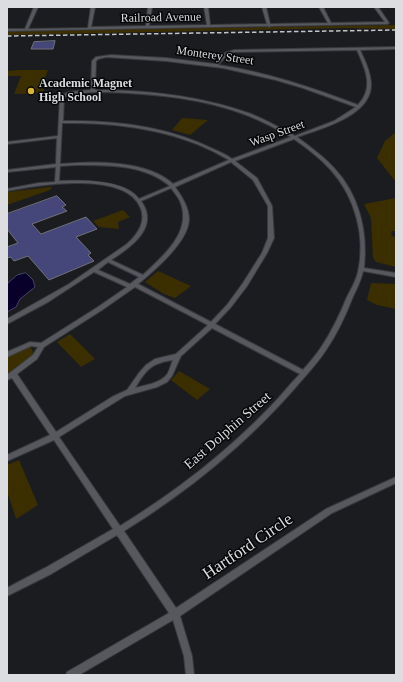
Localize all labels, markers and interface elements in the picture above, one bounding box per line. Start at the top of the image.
street label: Railroad Avenue [121,10,201,26]
street label: Monterey Street [176,43,254,69]
place label: Academic Magnet High School [39,77,132,105]
marker: Academic Magnet High School [26,86,36,96]
street label: Wasp Street [248,117,306,151]
street label: East Dolphin Street [181,389,275,473]
street label: Hartford Circle [199,509,297,585]

